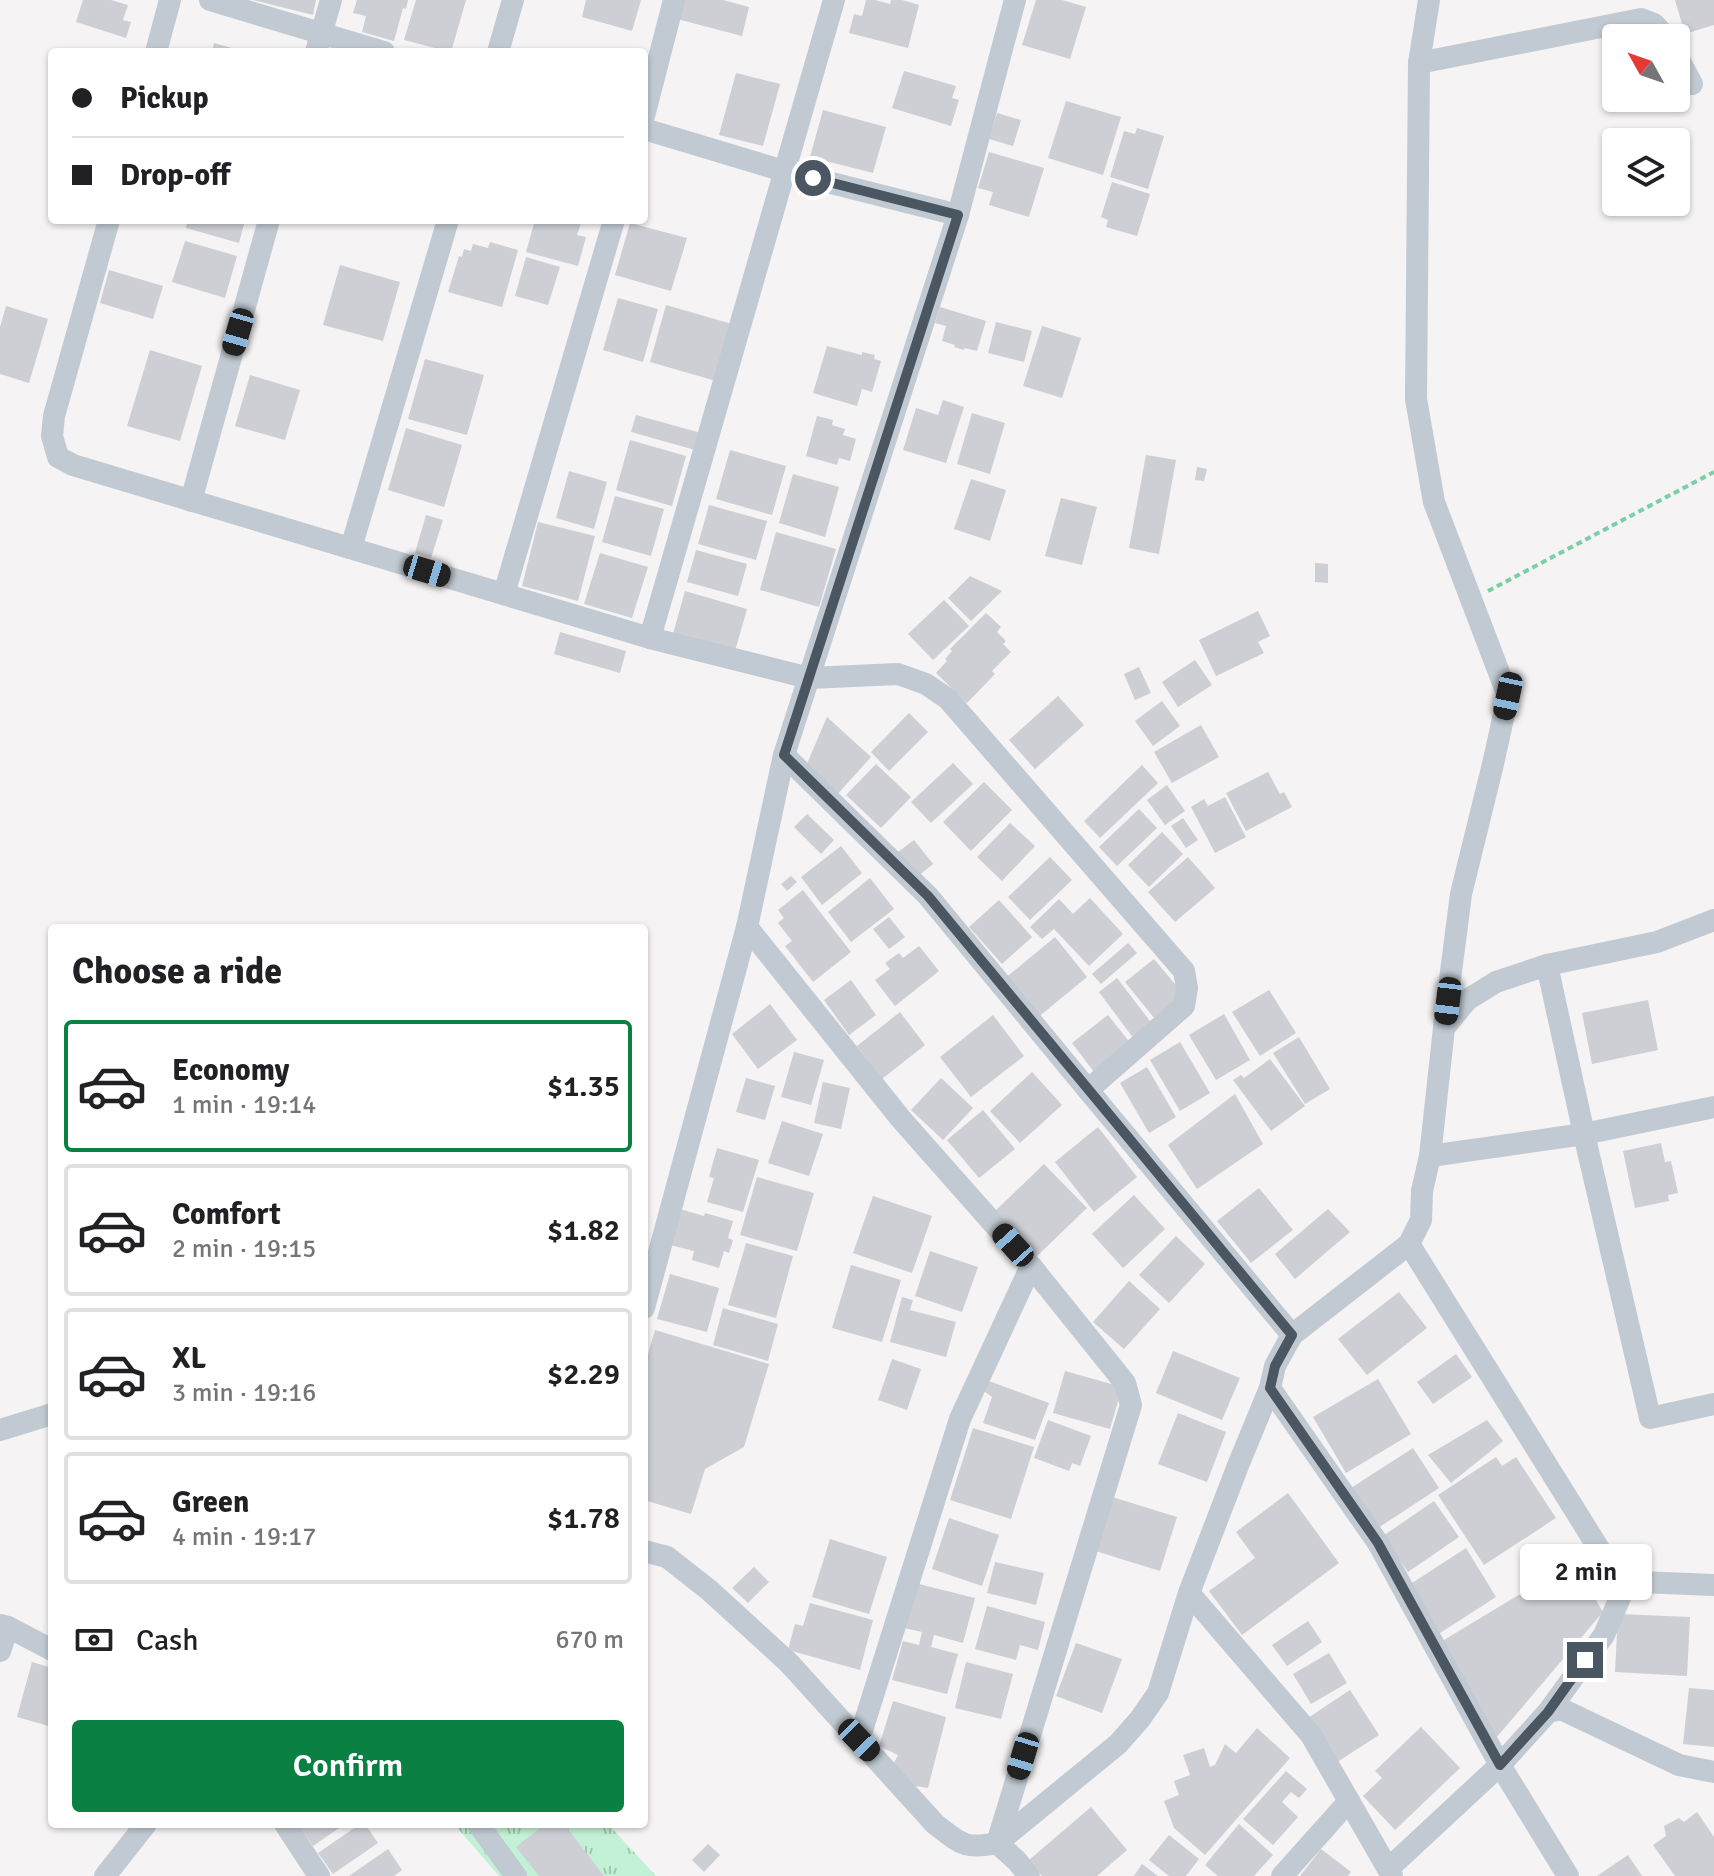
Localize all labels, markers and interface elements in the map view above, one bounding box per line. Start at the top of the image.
north arrow [1602,24,1690,112]
map controls [1602,24,1690,216]
text: Pickup [120,80,209,117]
button: layers [1602,128,1690,216]
text: Drop-off [120,157,230,194]
route start [795,160,831,196]
car [220,306,256,358]
car [401,553,453,589]
car [1491,670,1525,722]
text: Choose a ride [72,949,282,994]
car [1433,976,1463,1026]
icon: car [76,1050,148,1122]
text: Economy [172,1052,289,1089]
text: $1.35 [547,1068,620,1105]
text: 1 min · 19:14 [172,1089,316,1121]
icon: car [76,1194,148,1266]
text: Comfort [172,1196,281,1233]
text: $1.82 [547,1212,620,1249]
car [988,1219,1038,1271]
text: 2 min · 19:15 [172,1233,316,1265]
icon: car [76,1338,148,1410]
text: XL [172,1340,206,1377]
text: $2.29 [547,1356,620,1393]
text: 3 min · 19:16 [172,1377,316,1409]
icon: car [76,1482,148,1554]
text: Green [172,1484,249,1521]
text: $1.78 [547,1500,620,1537]
text: 4 min · 19:17 [172,1521,316,1553]
callout: 2 min [1519,1544,1651,1600]
text: 2 min [1555,1556,1617,1588]
icon: cash [72,1618,116,1662]
text: Cash [136,1622,199,1659]
text: 670 m [555,1624,624,1656]
route end [1567,1642,1603,1678]
car [834,1714,884,1766]
button: Confirm [72,1720,624,1812]
car [1005,1730,1041,1782]

